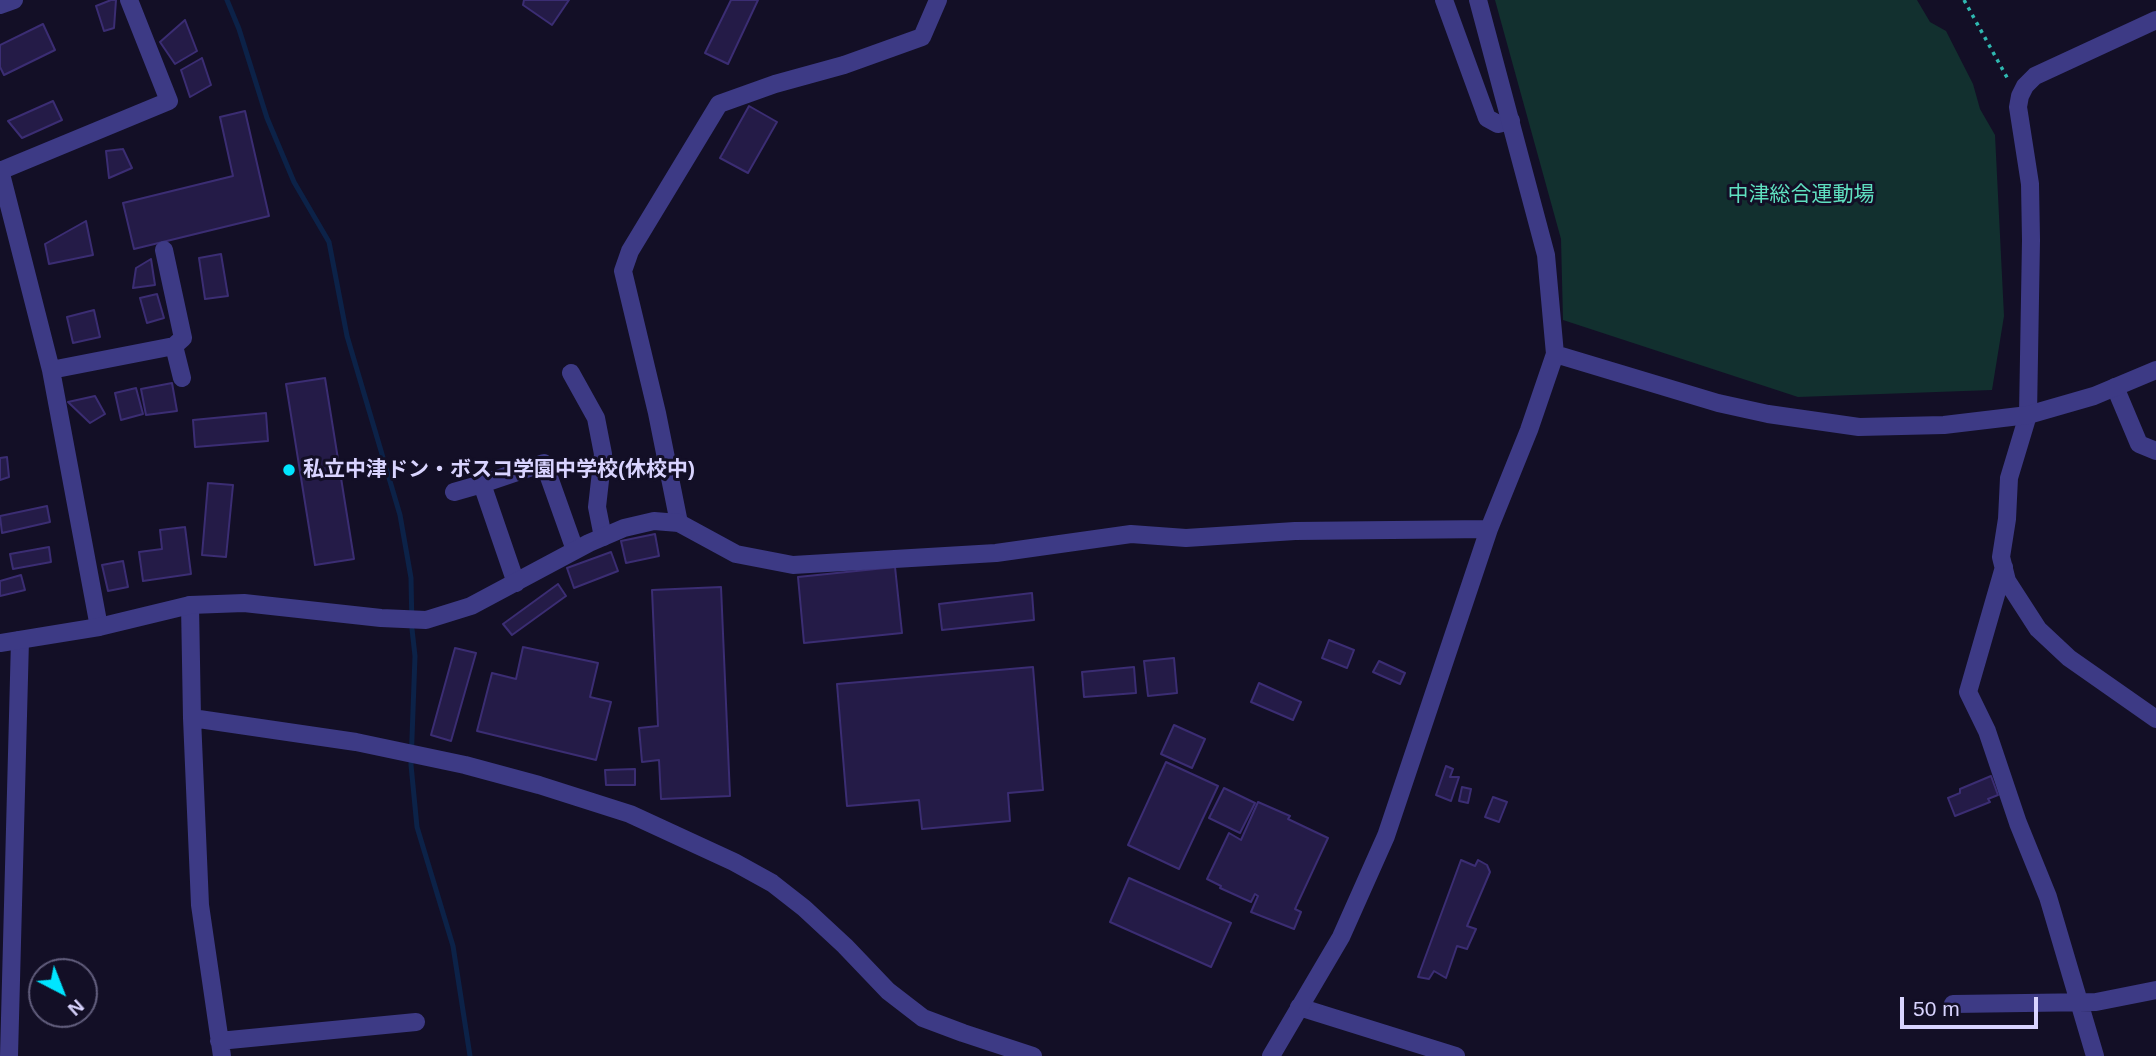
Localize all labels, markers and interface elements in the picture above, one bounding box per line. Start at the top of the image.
park label: 中津総合運動場 [1728,182,1874,208]
place label: 私立中津ドン・ボスコ学園中学校(休校中) [303,457,695,483]
marker: 私立中津ドン・ボスコ学園中学校(休校中) [281,462,297,478]
north arrow [28,958,98,1028]
scale bar [1904,982,2042,1026]
text: N [64,995,88,1020]
text: 50 m [1913,997,1960,1020]

